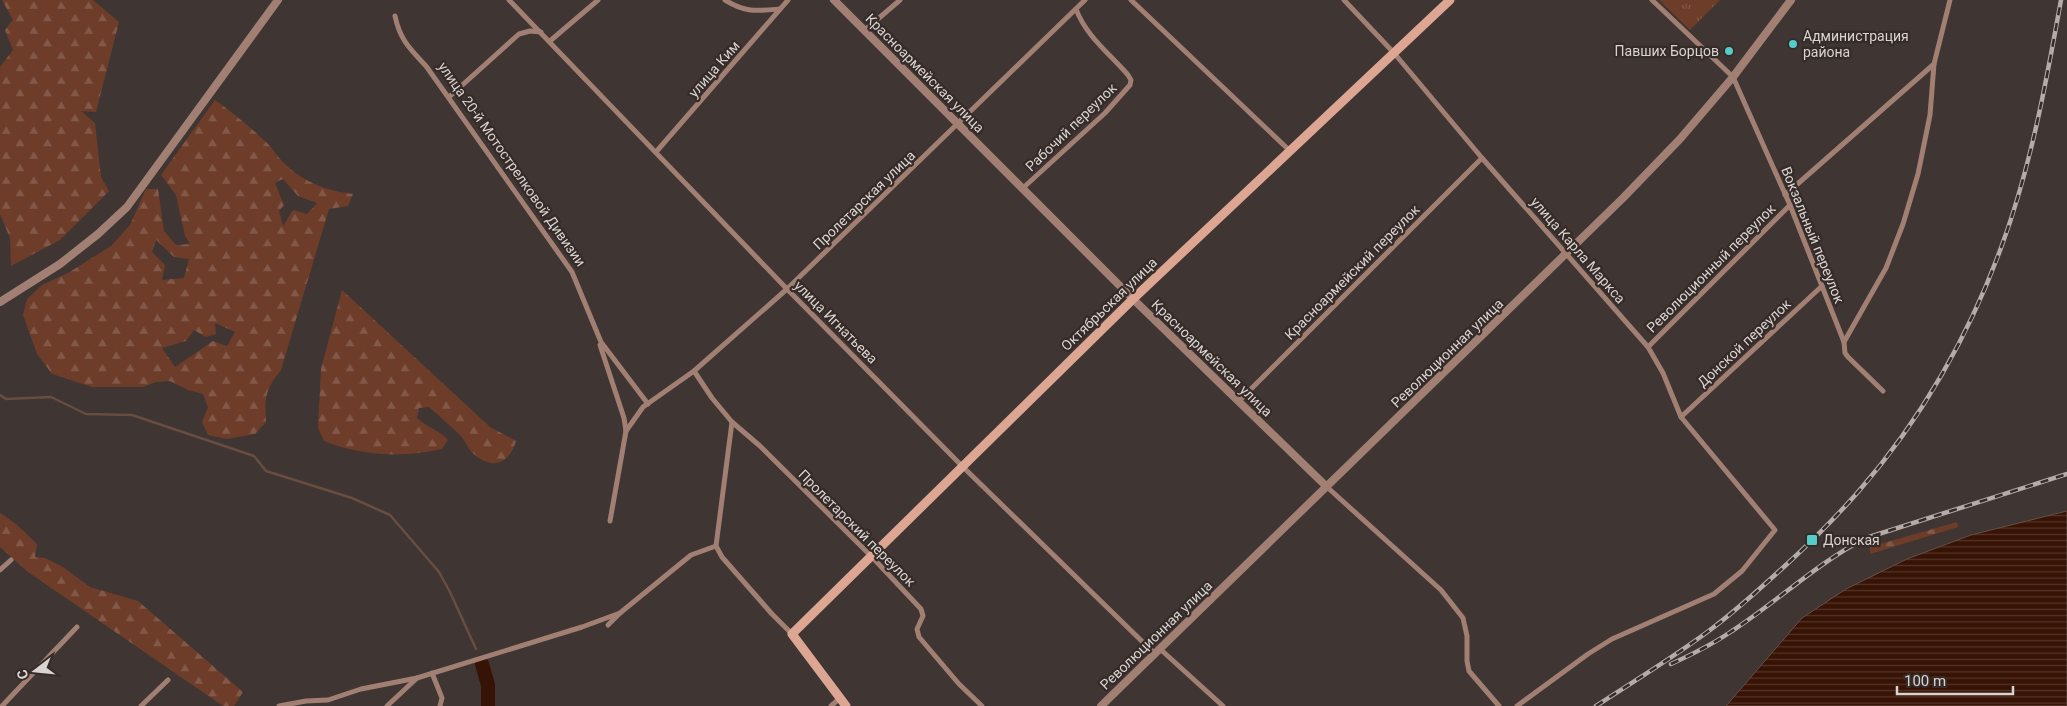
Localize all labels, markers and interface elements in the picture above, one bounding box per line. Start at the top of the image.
street label: Красноармейская улица [862,10,988,136]
place label: Администрация района [1803,28,1909,60]
street label: улица Ким [685,38,743,100]
marker: Администрация района [1787,38,1799,50]
place label: Павших Борцов [1615,43,1719,59]
marker: Павших Борцов [1723,45,1735,57]
street label: улица 20-й Мотострелковой Дивизии [435,59,589,269]
street label: Рабочий переулок [1022,79,1120,174]
street label: Пролетарская улица [810,147,918,253]
street label: Вокзальный переулок [1778,164,1848,306]
street label: улица Карла Маркса [1527,194,1629,306]
street label: Революционный переулок [1643,200,1779,336]
street label: Красноармейский переулок [1281,201,1423,343]
street label: Октябрьская улица [1058,254,1160,354]
street label: улица Игнатьева [791,277,881,367]
street label: Революционная улица [1388,295,1506,411]
street label: Донской переулок [1694,295,1794,390]
street label: Красноармейская улица [1148,296,1276,420]
street label: Пролетарский переулок [795,466,919,590]
place label: Донская [1823,532,1880,548]
marker: Донская [1805,533,1819,547]
street label: Революционная улица [1097,577,1215,693]
north arrow [10,646,60,696]
scale bar [1897,664,2013,696]
text: С [14,668,31,681]
text: 100 m [1904,672,1946,690]

